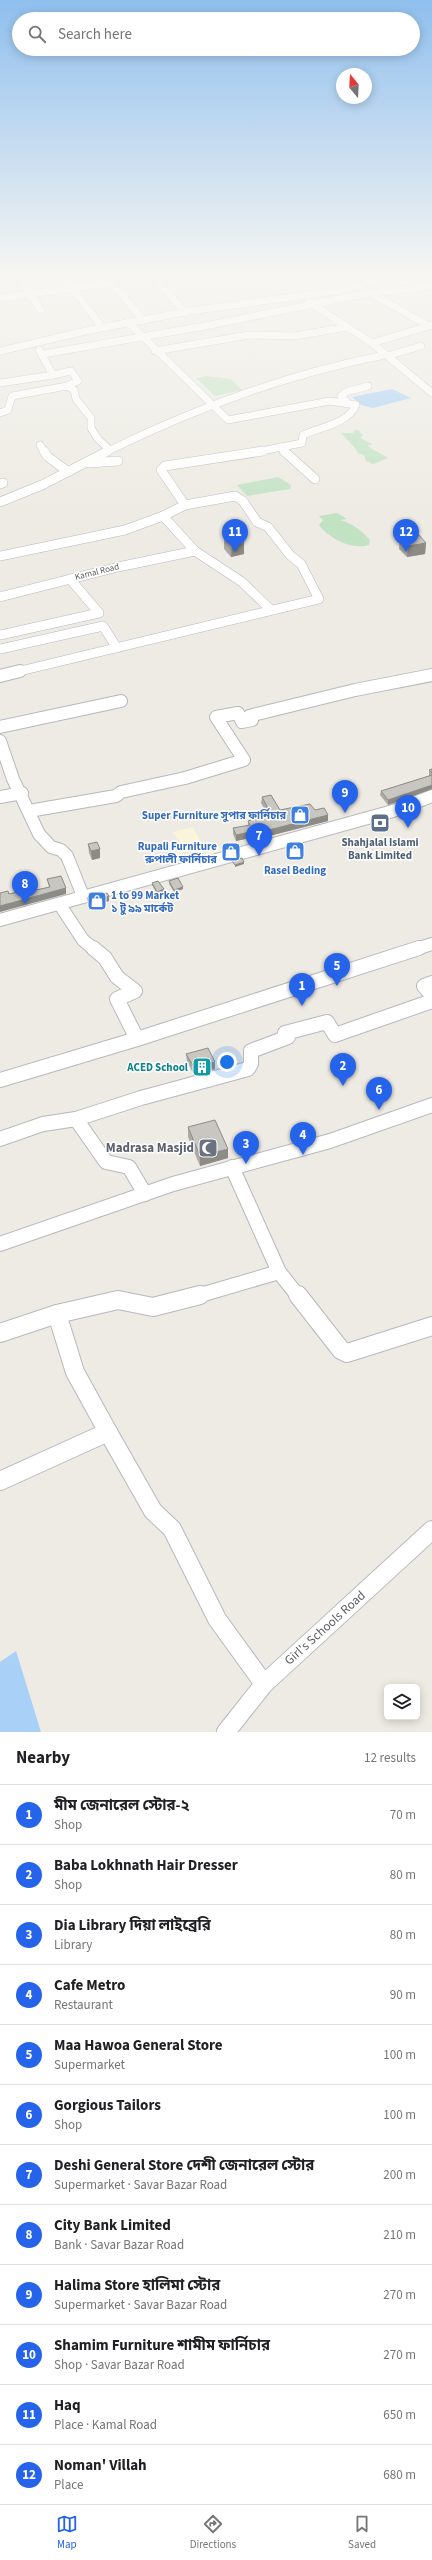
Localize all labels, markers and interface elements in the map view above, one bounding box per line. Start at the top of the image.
search box [12,12,420,56]
icon: search [26,23,48,45]
text: Search here [58,24,132,45]
north arrow [336,68,372,104]
pin: 11 [222,519,248,552]
pin: 12 [393,519,419,552]
street label: Kamal Road [74,560,120,584]
pin: 9 [332,780,358,813]
pin: 10 [395,795,421,828]
shop icon: Super Furniture সুপার ফার্নিচার [289,804,311,826]
place label: Super Furniture সুপার ফার্নিচার [142,807,286,823]
bank icon: Shahjalal Islami Bank Limited [369,812,391,834]
pin: 7 [246,823,272,856]
place label: Shahjalal Islami Bank Limited [341,835,419,863]
place label: Rupali Furniture রুপালী ফার্নিচার [138,839,217,867]
shop icon: Rasel Beding [284,840,306,862]
shop icon: Rupali Furniture রুপালী ফার্নিচার [220,841,242,863]
place label: Rasel Beding [264,863,326,878]
pin: 8 [12,871,38,904]
place label: 1 to 99 Market ১ টু ৯৯ মার্কেট [111,888,180,916]
shop icon: 1 to 99 Market ১ টু ৯৯ মার্কেট [86,890,108,912]
pin: 5 [324,953,350,986]
pin: 1 [289,973,315,1006]
your location [217,1052,237,1072]
pin: 2 [330,1053,356,1086]
building icon: ACED School [191,1056,213,1078]
place label: ACED School [126,1060,189,1075]
pin: 6 [366,1077,392,1110]
pin: 4 [290,1122,316,1155]
pin: 3 [233,1131,259,1164]
mosque icon: Madrasa Masjid [197,1137,219,1159]
place label: Madrasa Masjid [106,1139,194,1157]
street label: Girl's Schools Road [281,1587,369,1669]
map controls [384,1684,420,1720]
button: layers [384,1684,420,1720]
text: Nearby [16,1746,70,1770]
text: 12 results [364,1749,416,1767]
text: মীম জেনারেল স্টোর-২ [54,1795,190,1816]
text: 1 [26,1806,32,1824]
text: 70 m [390,1806,416,1824]
text: Shop [54,1816,82,1834]
text: Baba Lokhnath Hair Dresser [54,1855,238,1876]
text: 2 [26,1866,32,1884]
text: 80 m [390,1866,416,1884]
text: Shop [54,1876,82,1894]
text: Dia Library দিয়া লাইব্রেরি [54,1915,211,1936]
text: 3 [26,1926,32,1944]
text: 80 m [390,1926,416,1944]
text: Library [54,1936,92,1954]
text: Cafe Metro [54,1975,125,1996]
text: 4 [26,1986,32,2004]
text: 90 m [390,1986,416,2004]
text: Restaurant [54,1996,113,2014]
text: Maa Hawoa General Store [54,2035,223,2056]
text: 5 [26,2046,32,2064]
text: 100 m [383,2046,416,2064]
text: Supermarket [54,2056,125,2074]
text: Gorgious Tailors [54,2095,161,2116]
text: 6 [26,2106,32,2124]
text: 100 m [383,2106,416,2124]
text: Shop [54,2116,82,2134]
text: Deshi General Store দেশী জেনারেল স্টোর [54,2155,314,2176]
text: 7 [26,2166,32,2184]
text: 200 m [383,2166,416,2184]
text: Supermarket · Savar Bazar Road [54,2176,227,2194]
text: City Bank Limited [54,2215,171,2236]
text: 8 [26,2226,32,2244]
text: 210 m [383,2226,416,2244]
text: Bank · Savar Bazar Road [54,2236,184,2254]
text: Halima Store হালিমা স্টোর [54,2275,220,2296]
text: 9 [26,2286,32,2304]
text: 270 m [383,2286,416,2304]
text: Supermarket · Savar Bazar Road [54,2296,227,2314]
text: Shamim Furniture শামীম ফার্নিচার [54,2335,270,2356]
text: 10 [22,2346,36,2364]
text: 270 m [383,2346,416,2364]
text: Shop · Savar Bazar Road [54,2356,185,2374]
text: Haq [54,2395,81,2416]
text: 11 [22,2406,36,2424]
text: 650 m [383,2406,416,2424]
text: Place · Kamal Road [54,2416,157,2434]
text: Noman' Villah [54,2455,147,2476]
text: 12 [22,2466,36,2484]
text: 680 m [383,2466,416,2484]
text: Place [54,2476,83,2494]
tab: Map [56,2513,78,2552]
tab: Directions [190,2513,236,2552]
tab: Saved [348,2513,376,2552]

